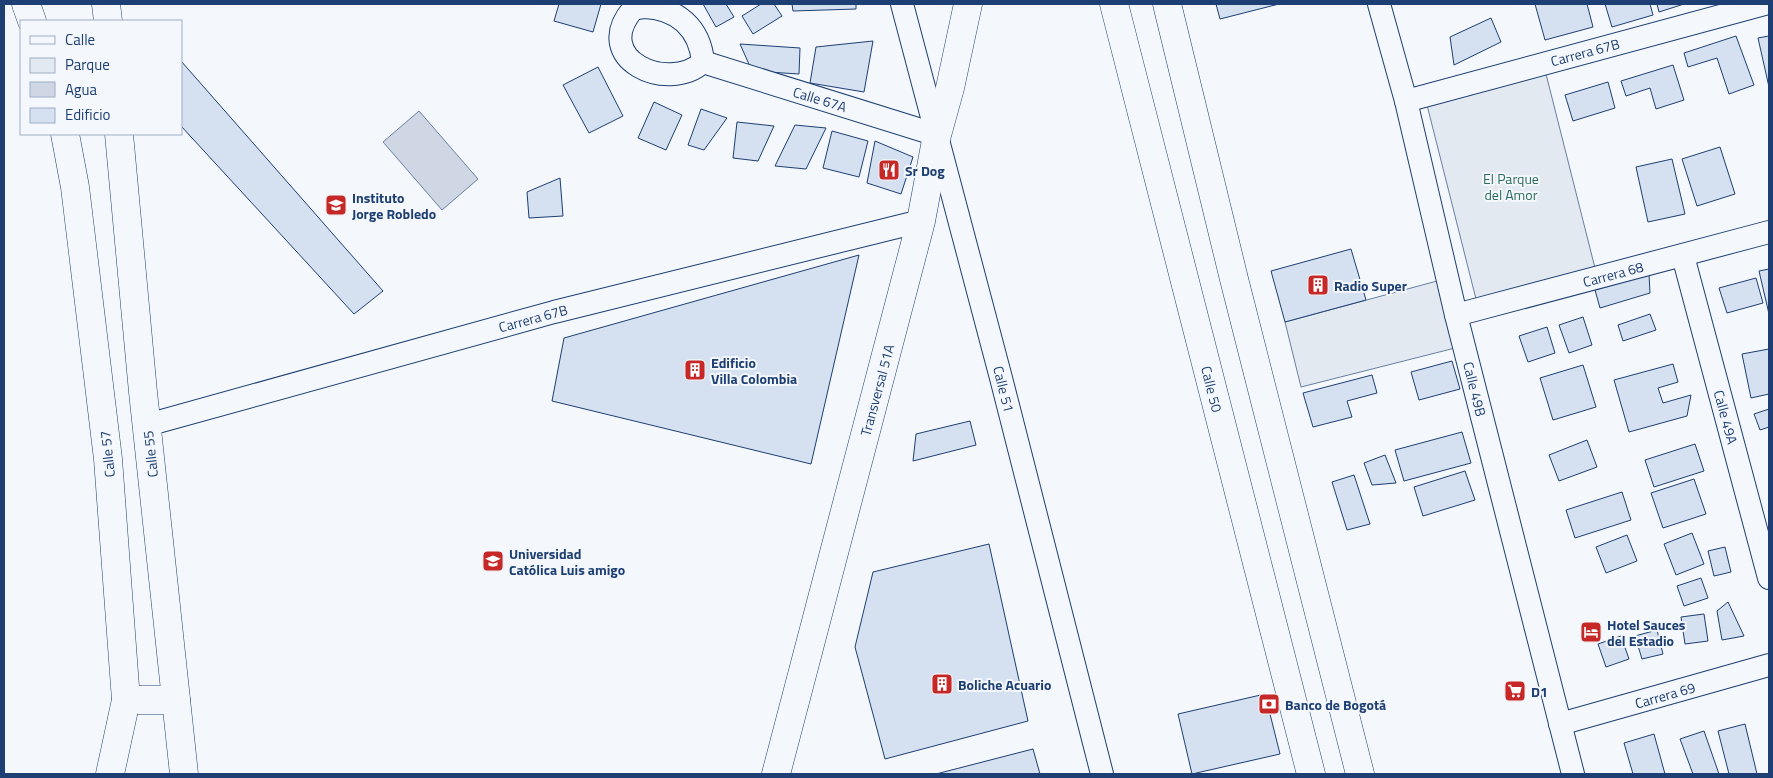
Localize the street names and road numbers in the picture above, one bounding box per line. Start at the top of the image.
street label: Carrera 67B [1548,33,1622,71]
street label: Calle 67A [790,81,850,117]
street label: Carrera 68 [1580,256,1646,292]
street label: Carrera 67B [496,299,570,337]
street label: Transversal 51A [855,341,900,438]
street label: Calle 49B [1458,360,1492,418]
street label: Calle 51 [988,364,1020,414]
street label: Calle 50 [1196,364,1228,414]
street label: Calle 49A [1709,388,1743,447]
street label: Calle 55 [137,429,163,478]
street label: Calle 57 [94,430,120,478]
street label: Carrera 69 [1632,676,1698,714]

